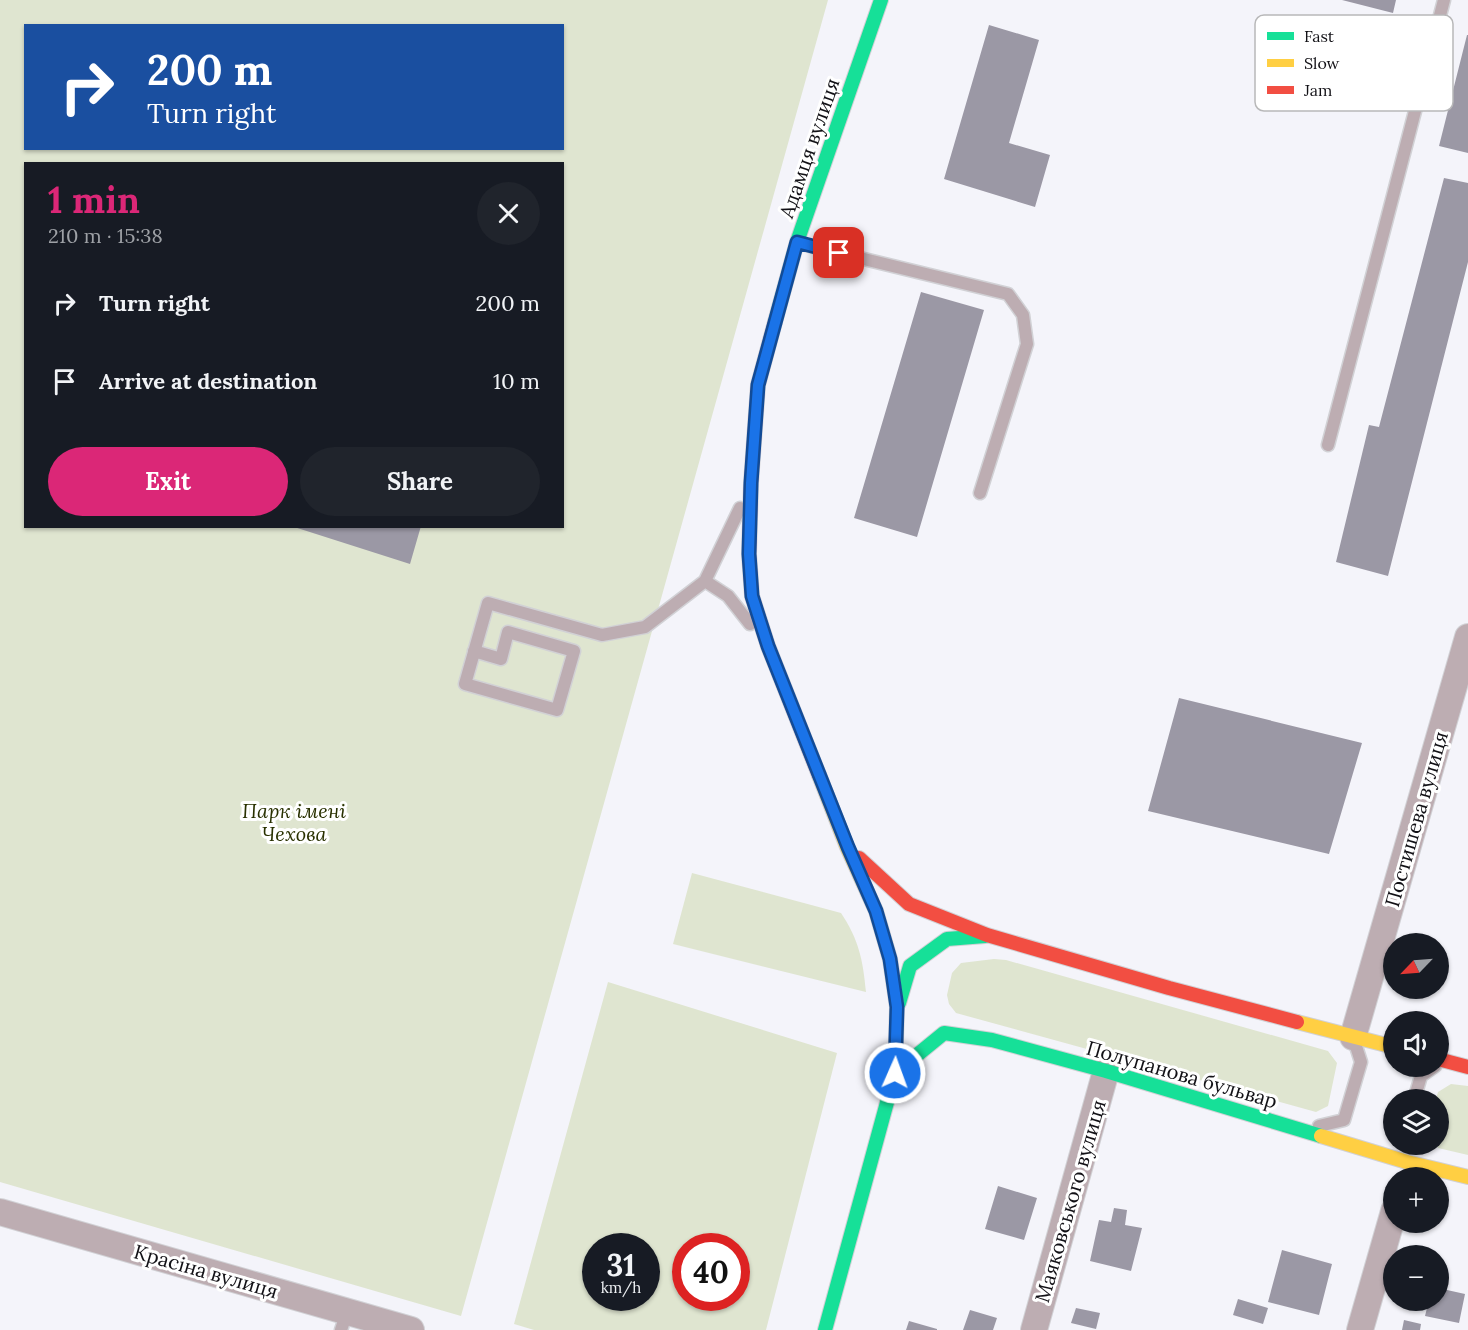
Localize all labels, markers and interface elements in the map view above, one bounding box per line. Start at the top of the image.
legend [1255,15,1453,111]
text: Fast [1304,26,1335,46]
text: 200 m [147,43,273,97]
icon: right [48,48,126,126]
text: Slow [1304,53,1340,73]
street label: Адамця вулиця [773,75,845,222]
text: Jam [1303,80,1332,100]
text: Turn right [147,96,276,130]
text: 1 min [48,177,140,223]
button: close [477,182,540,245]
text: 210 m · 15:38 [48,223,163,248]
pin [813,227,864,278]
icon: arrive [822,236,855,269]
icon: right [48,287,81,320]
text: Turn right [99,289,210,317]
text: 200 m [475,289,540,317]
icon: arrive [48,365,81,398]
text: Arrive at destination [99,367,317,395]
text: 10 m [493,367,540,395]
button: Exit [48,447,288,516]
button: Share [300,447,540,516]
street label: Постишева вулиця [1379,728,1453,910]
park label: Парк імені Чехова [242,798,347,846]
north arrow [1383,933,1449,999]
map controls [1383,933,1449,1311]
button: sound [1383,1011,1449,1077]
street label: Полупанова бульвар [1084,1035,1280,1113]
position arrow [863,1041,927,1105]
button: layers [1383,1089,1449,1155]
street label: Маяковського вулиця [1029,1097,1111,1305]
button: + [1383,1167,1449,1233]
speed limit sign: 40 [672,1233,750,1311]
street label: Красіна вулиця [131,1238,281,1304]
button: − [1383,1245,1449,1311]
text: 31 [607,1246,635,1284]
text: km/h [601,1278,641,1297]

